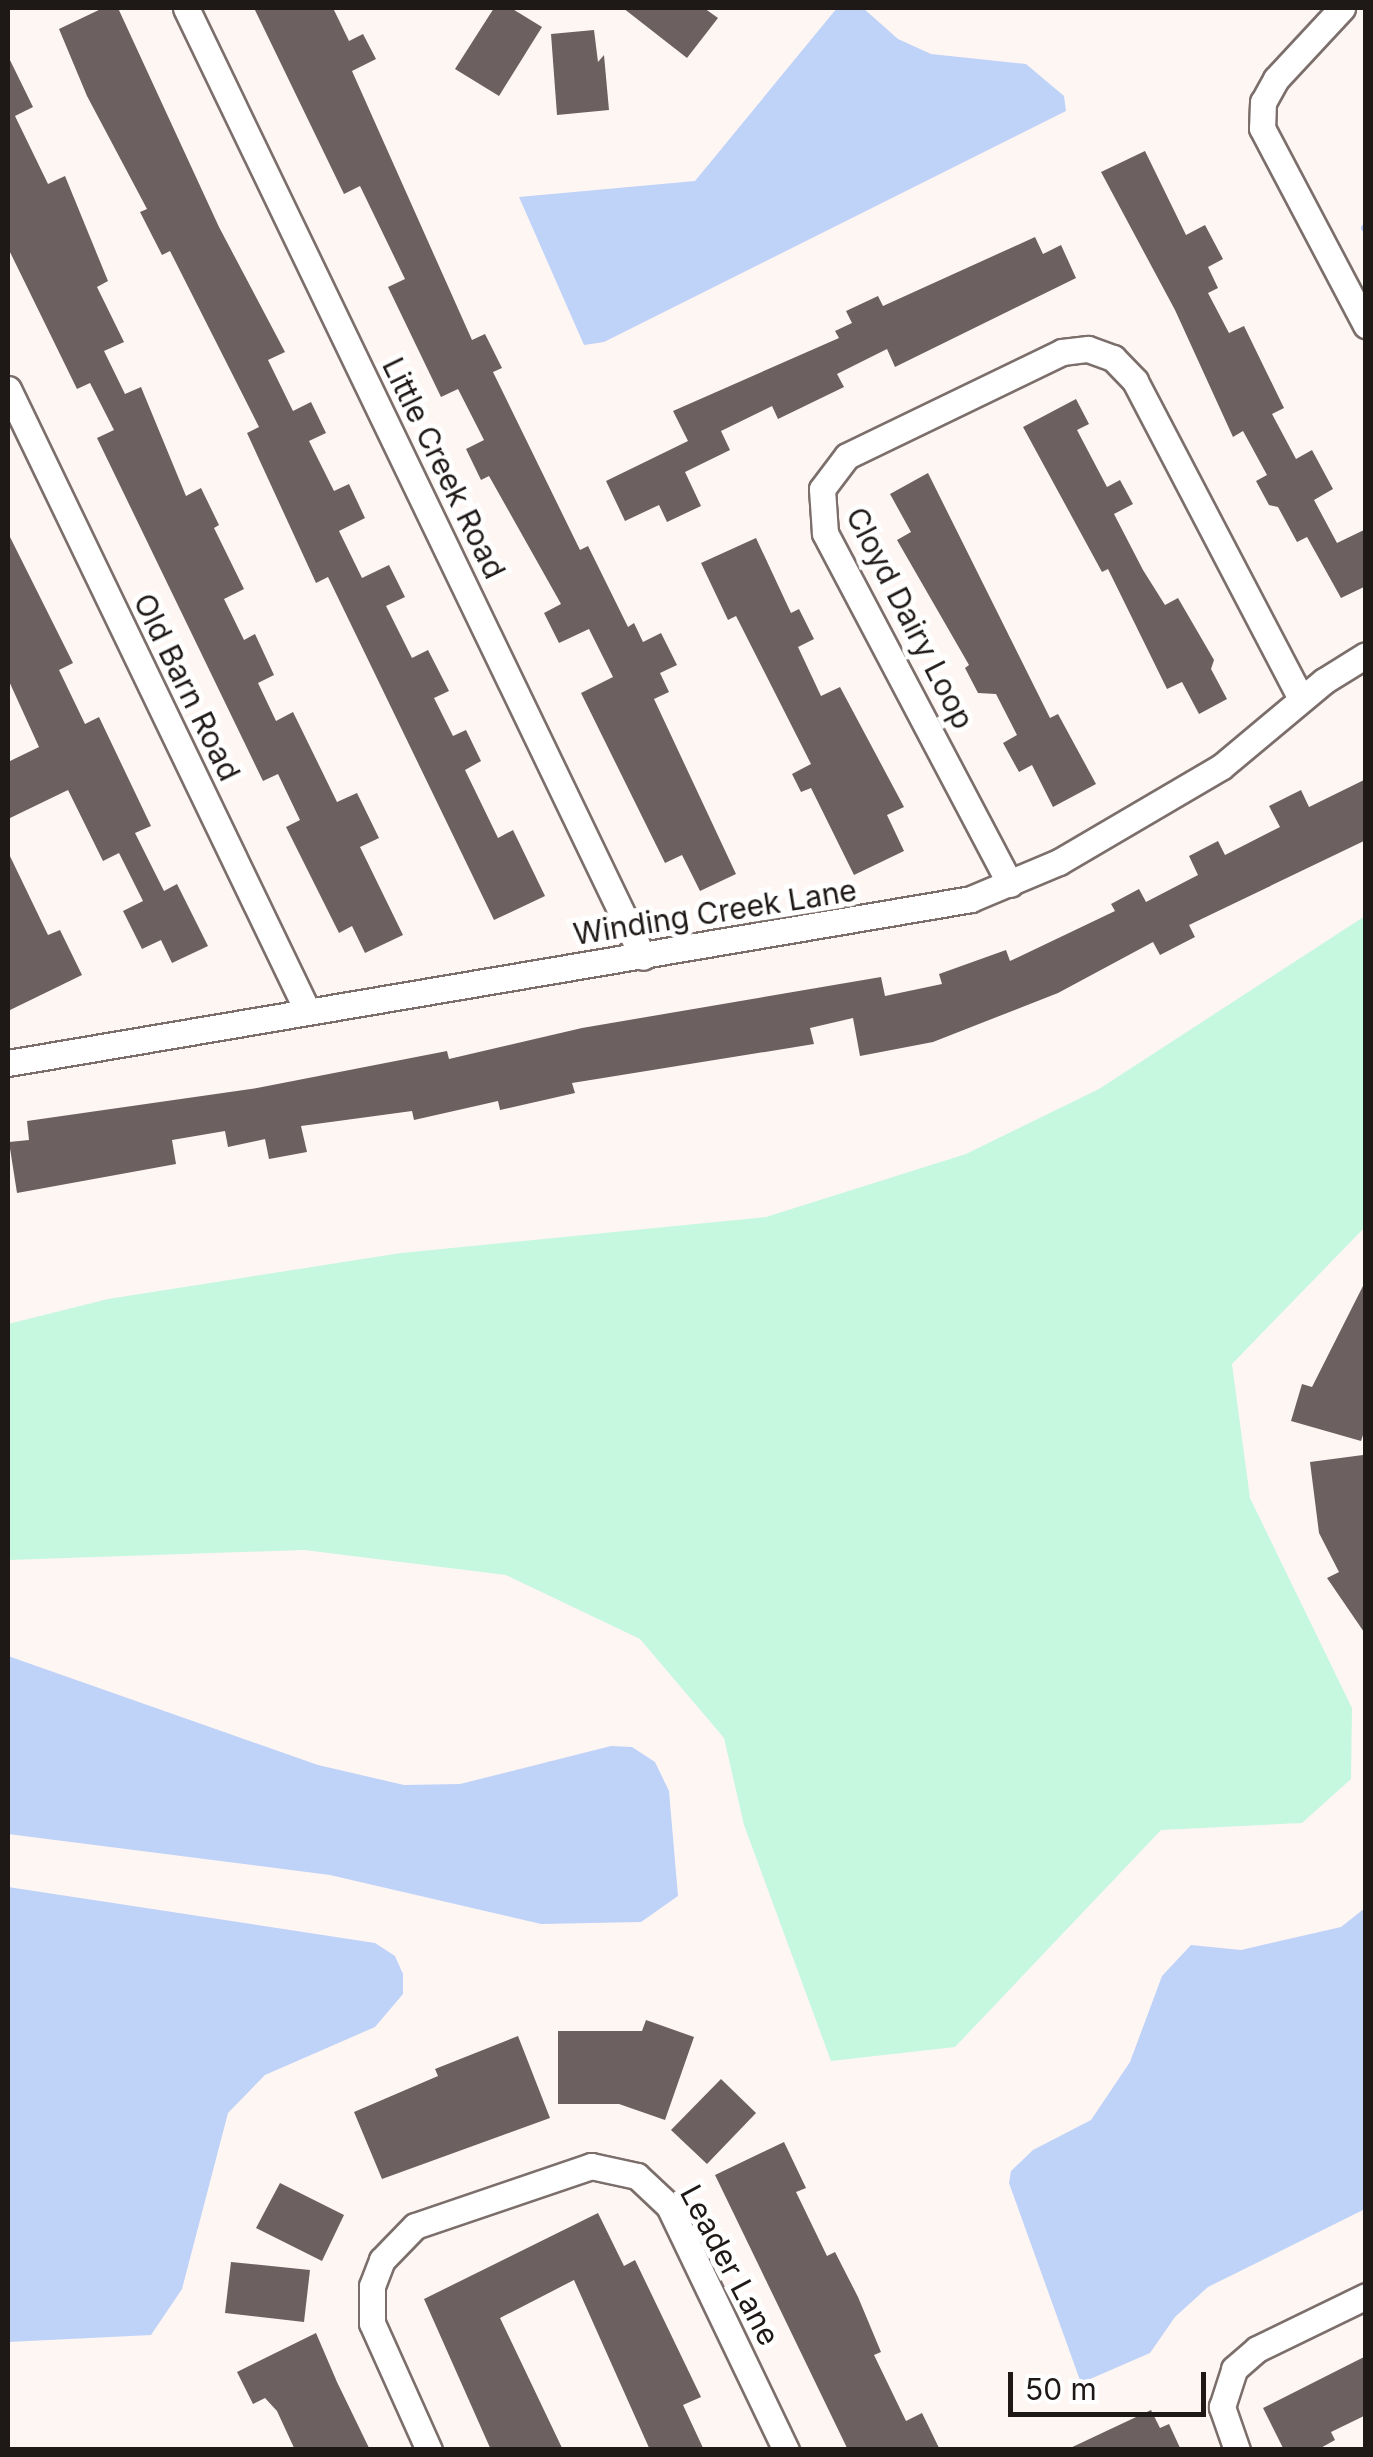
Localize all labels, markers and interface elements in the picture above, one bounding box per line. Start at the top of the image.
street label: Little Creek Road [375,352,513,584]
street label: Cloyd Dairy Loop [839,501,981,735]
street label: Old Barn Road [126,588,248,786]
street label: Winding Creek Lane [571,872,859,952]
street label: Leader Lane [673,2179,787,2351]
scale bar [1013,2352,1210,2414]
text: 50 m [1025,2371,1097,2407]

